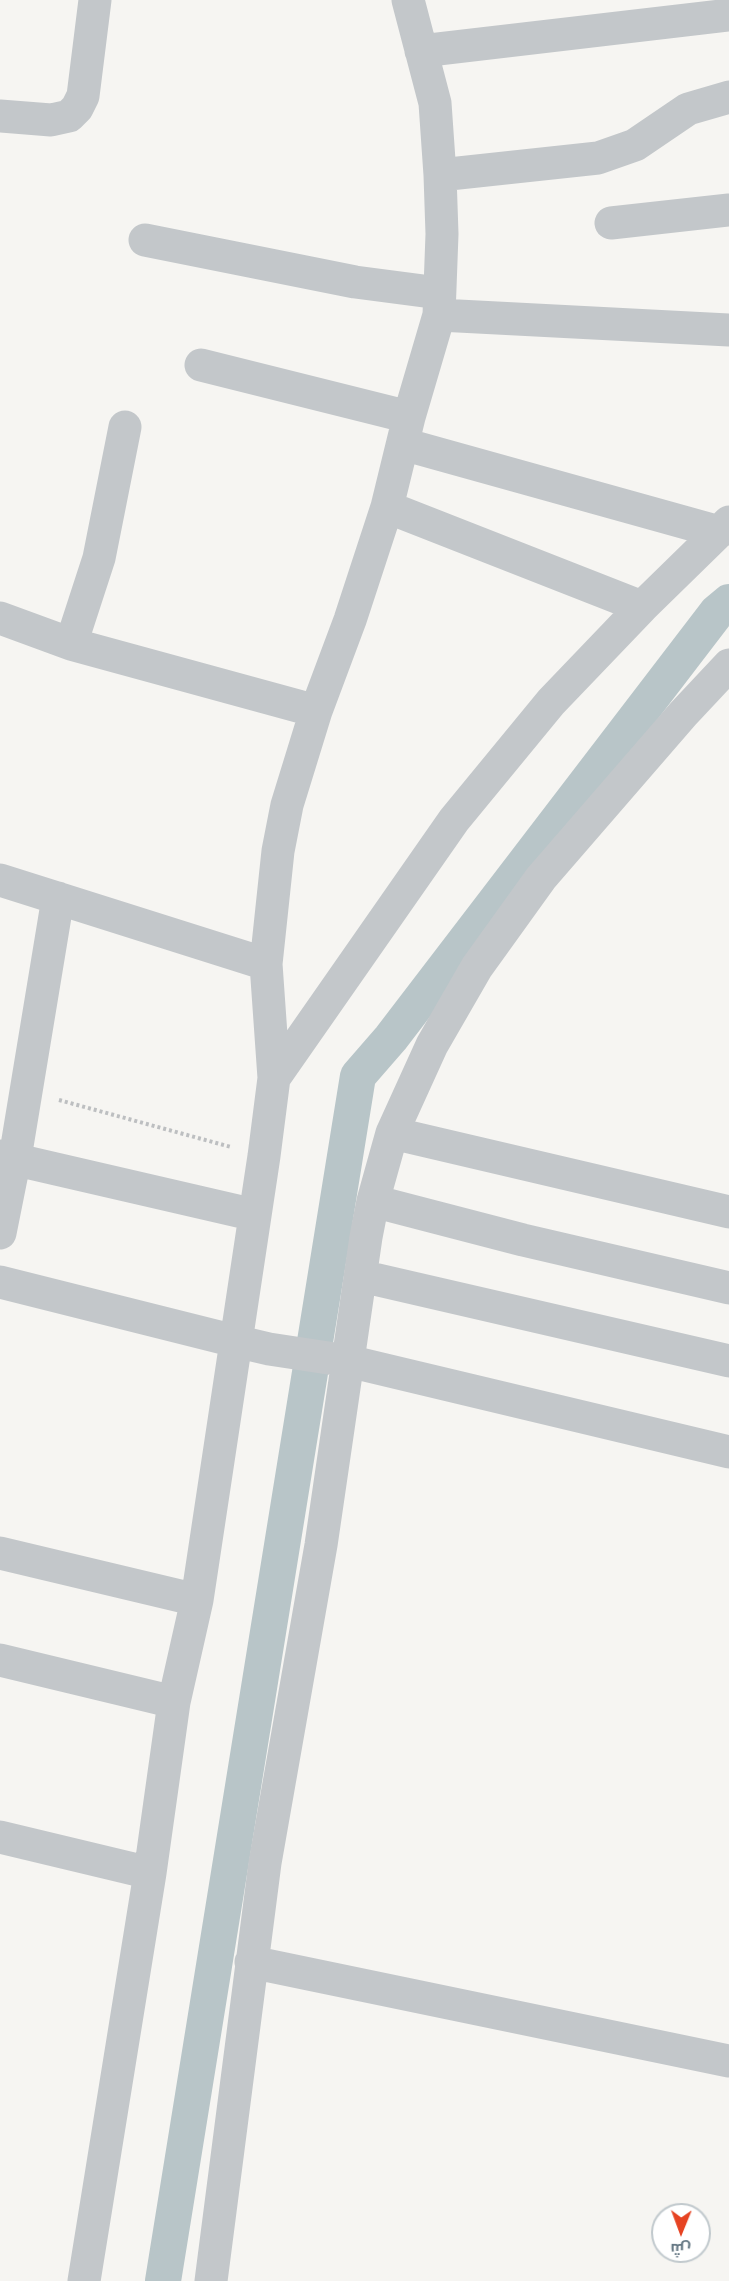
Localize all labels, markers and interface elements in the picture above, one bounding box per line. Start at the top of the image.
north arrow [651,2203,711,2263]
text: ش [670,2240,691,2259]

